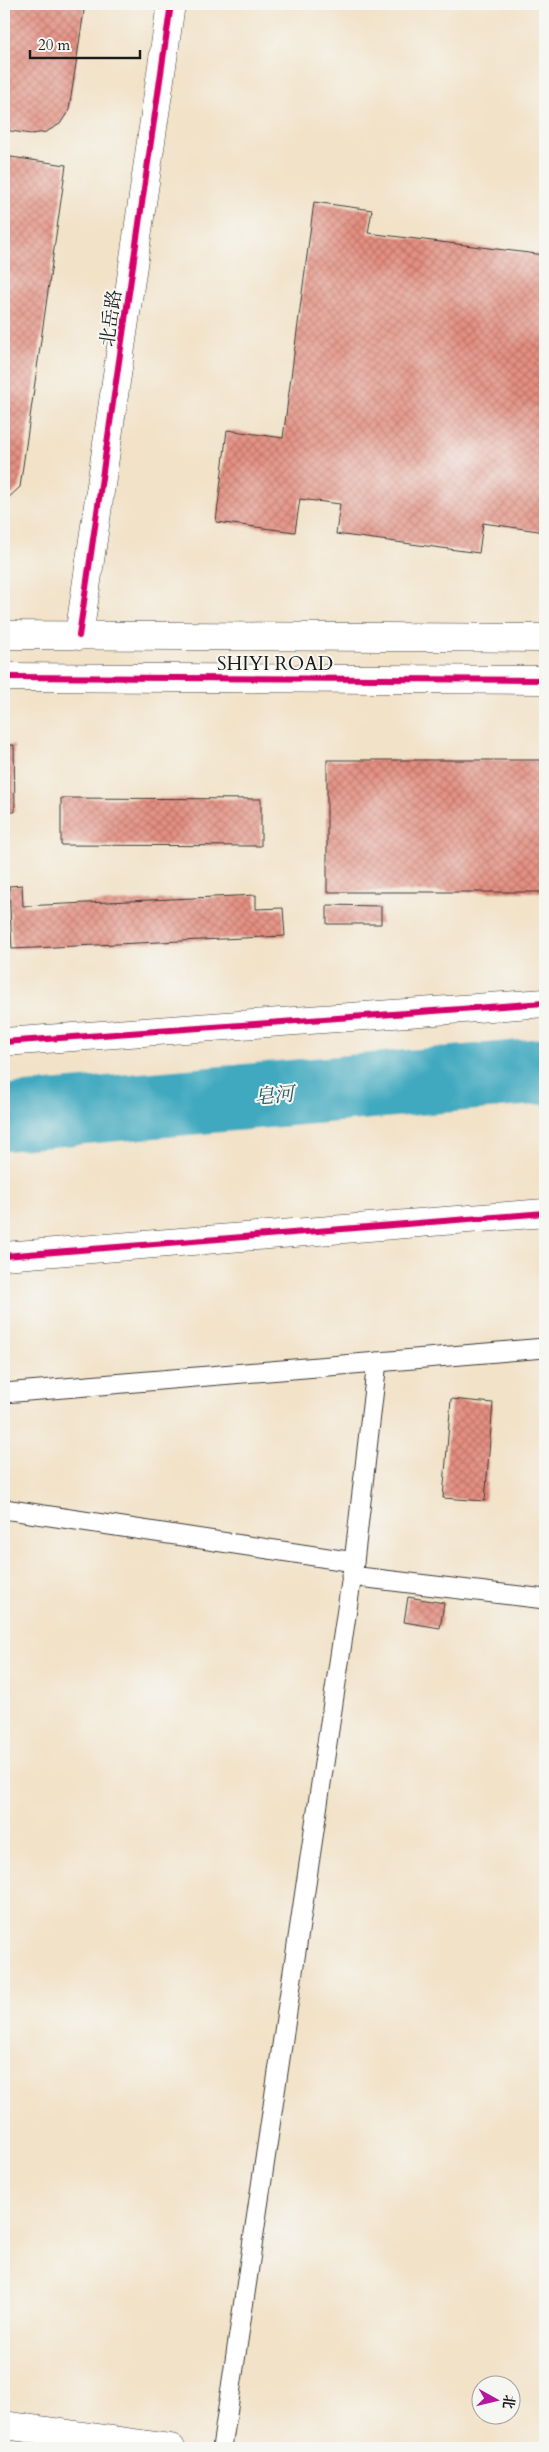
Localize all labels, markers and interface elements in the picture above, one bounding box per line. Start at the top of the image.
scale bar [30,28,140,60]
text: 20 m [38,35,70,55]
street label: 北岳路 [94,288,128,348]
street label: SHIYI ROAD [217,651,333,677]
water label: 皂河 [253,1080,298,1111]
north arrow [472,2374,522,2424]
text: 北 [498,2393,519,2410]

